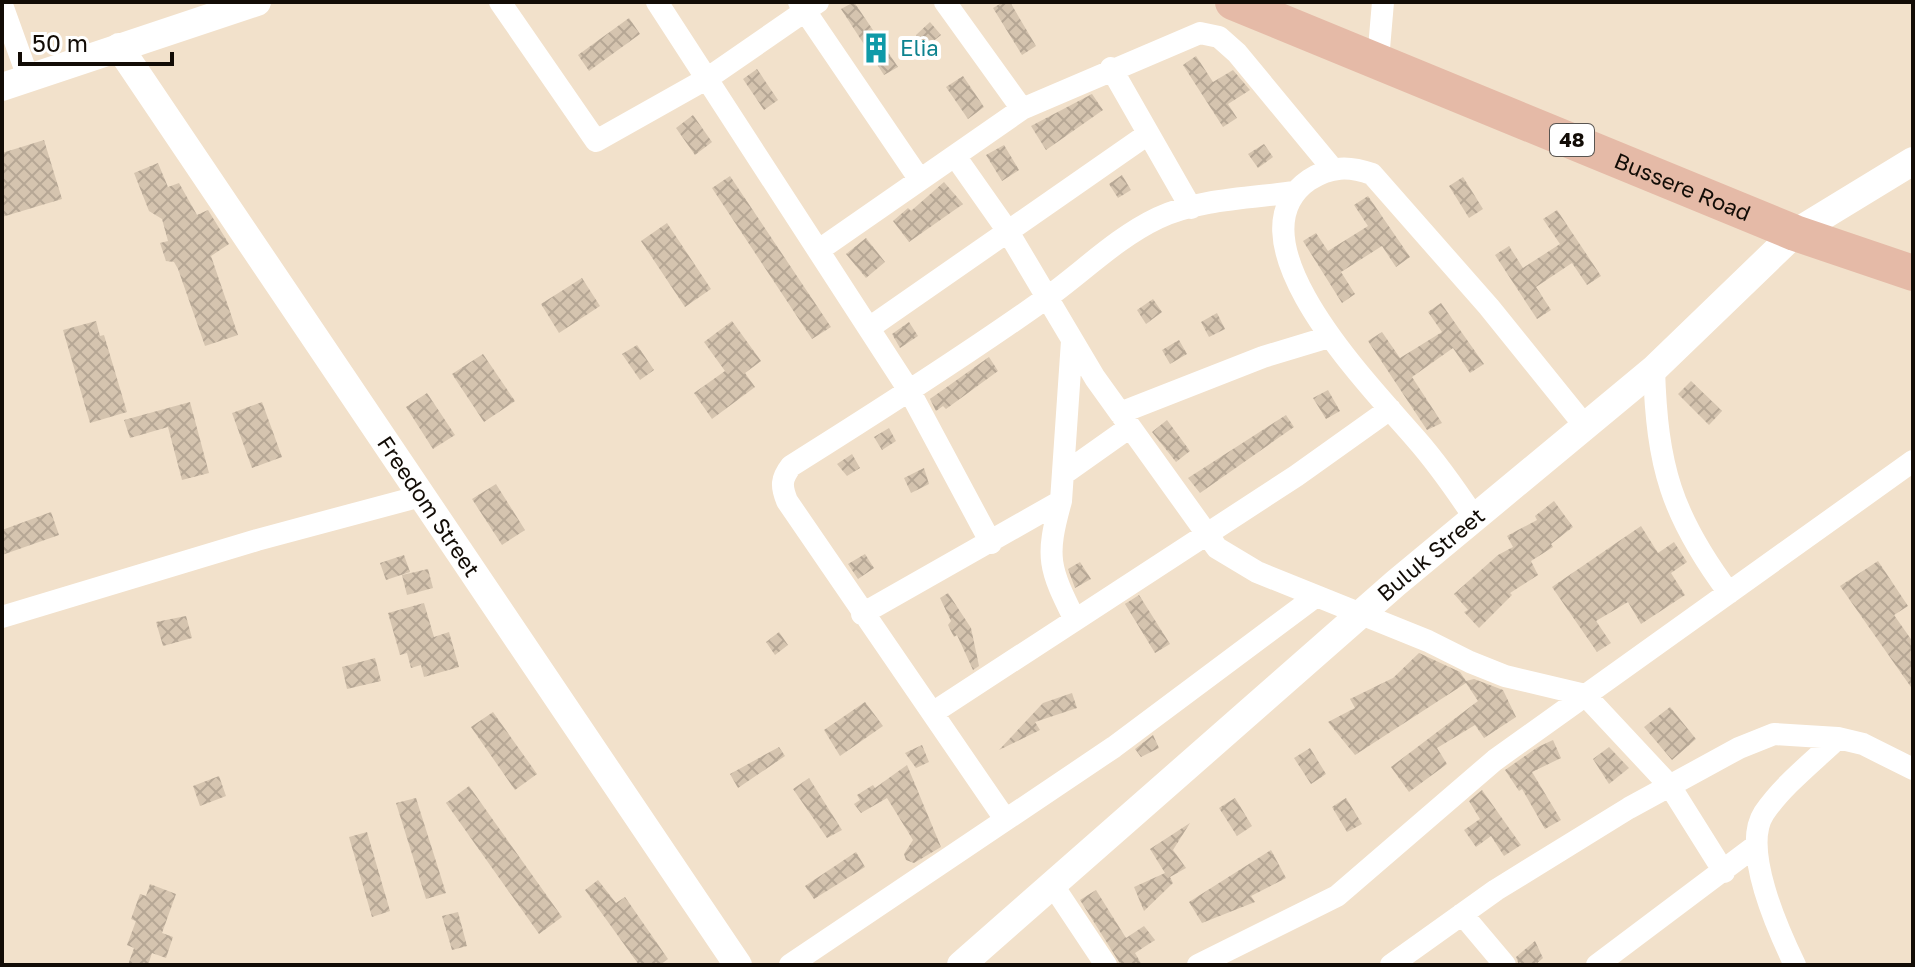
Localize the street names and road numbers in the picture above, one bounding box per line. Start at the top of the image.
road number: 48 [1550,124,1594,156]
street label: Bussere Road [1611,146,1755,226]
street label: Freedom Street [372,431,486,582]
street label: Buluk Street [1371,501,1490,606]

